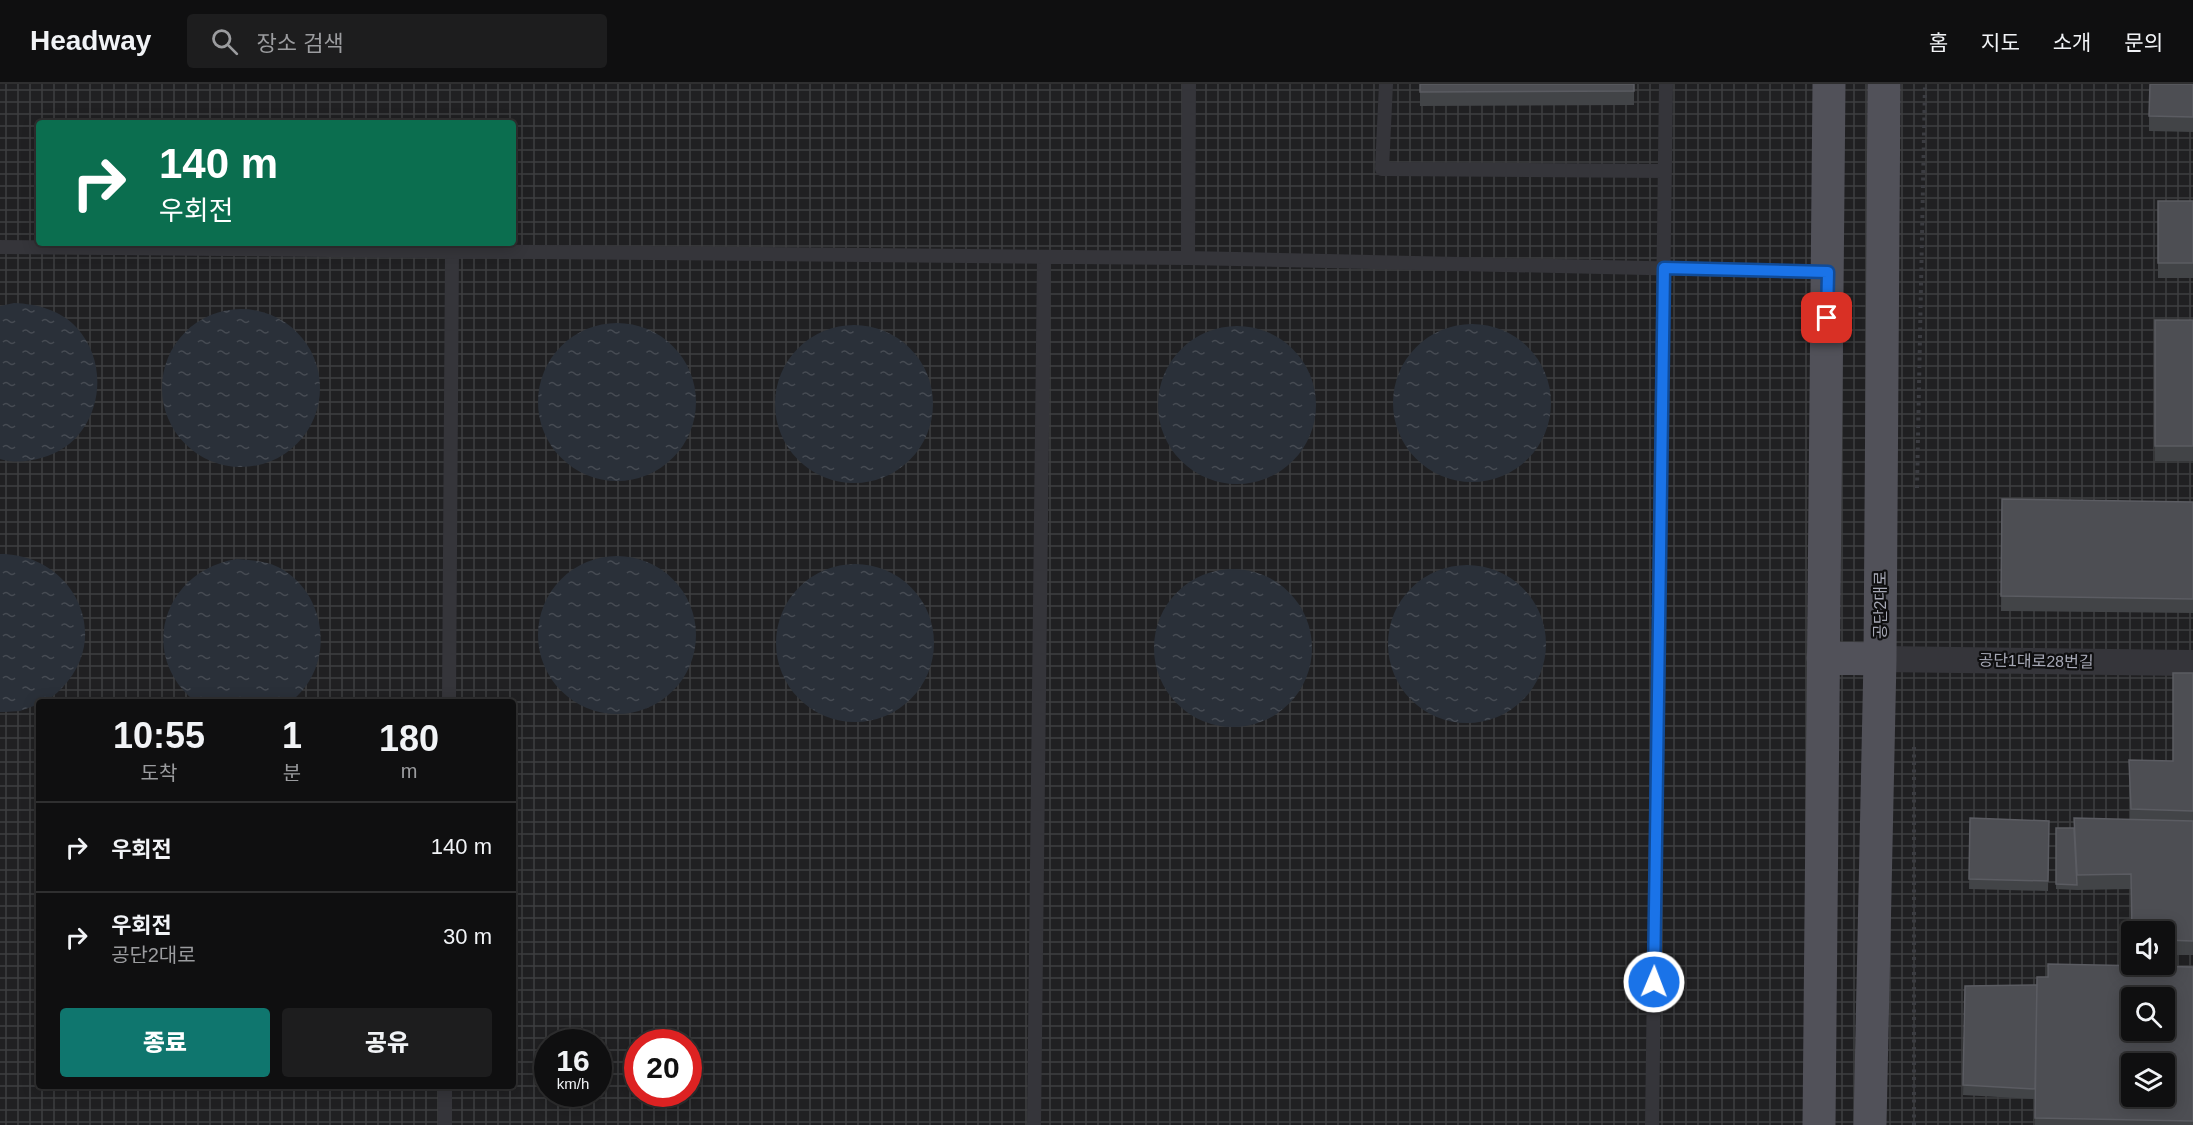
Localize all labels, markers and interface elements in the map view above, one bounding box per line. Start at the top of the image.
search box [187,14,607,68]
text: Headway [30,25,151,56]
icon: search [208,25,241,58]
text: 장소 검색 [256,31,343,56]
text: 홈 [1929,31,1948,54]
text: 지도 [1981,31,2020,54]
text: 소개 [2053,31,2091,54]
text: 문의 [2124,31,2163,54]
text: 140 m [159,140,278,187]
icon: right [60,144,138,222]
text: 우회전 [159,196,234,226]
pin [1801,292,1852,343]
icon: arrive [1810,301,1843,334]
street label: 공단2대로 [1872,571,1889,639]
street label: 공단1대로28번길 [1978,651,2094,671]
text: 10:55 [113,715,205,756]
text: 1 [282,715,302,756]
text: 180 [379,718,439,759]
text: m [401,760,417,782]
text: 도착 [141,762,177,784]
text: 분 [283,762,301,784]
icon: right [60,831,93,864]
text: 140 m [431,834,492,859]
text: 우회전 [111,837,172,862]
text: 우회전 [111,913,172,938]
icon: right [60,921,93,954]
map controls [2121,921,2175,1107]
button: sound [2121,921,2175,975]
text: 30 m [443,924,492,949]
text: 공단2대로 [111,944,196,966]
position arrow [1622,950,1686,1014]
button: search [2121,987,2175,1041]
button: 종료 [60,1008,270,1077]
button: 공유 [282,1008,492,1077]
speed limit sign: 20 [624,1029,702,1107]
text: 16 [556,1044,590,1077]
button: layers [2121,1053,2175,1107]
text: km/h [557,1075,589,1092]

